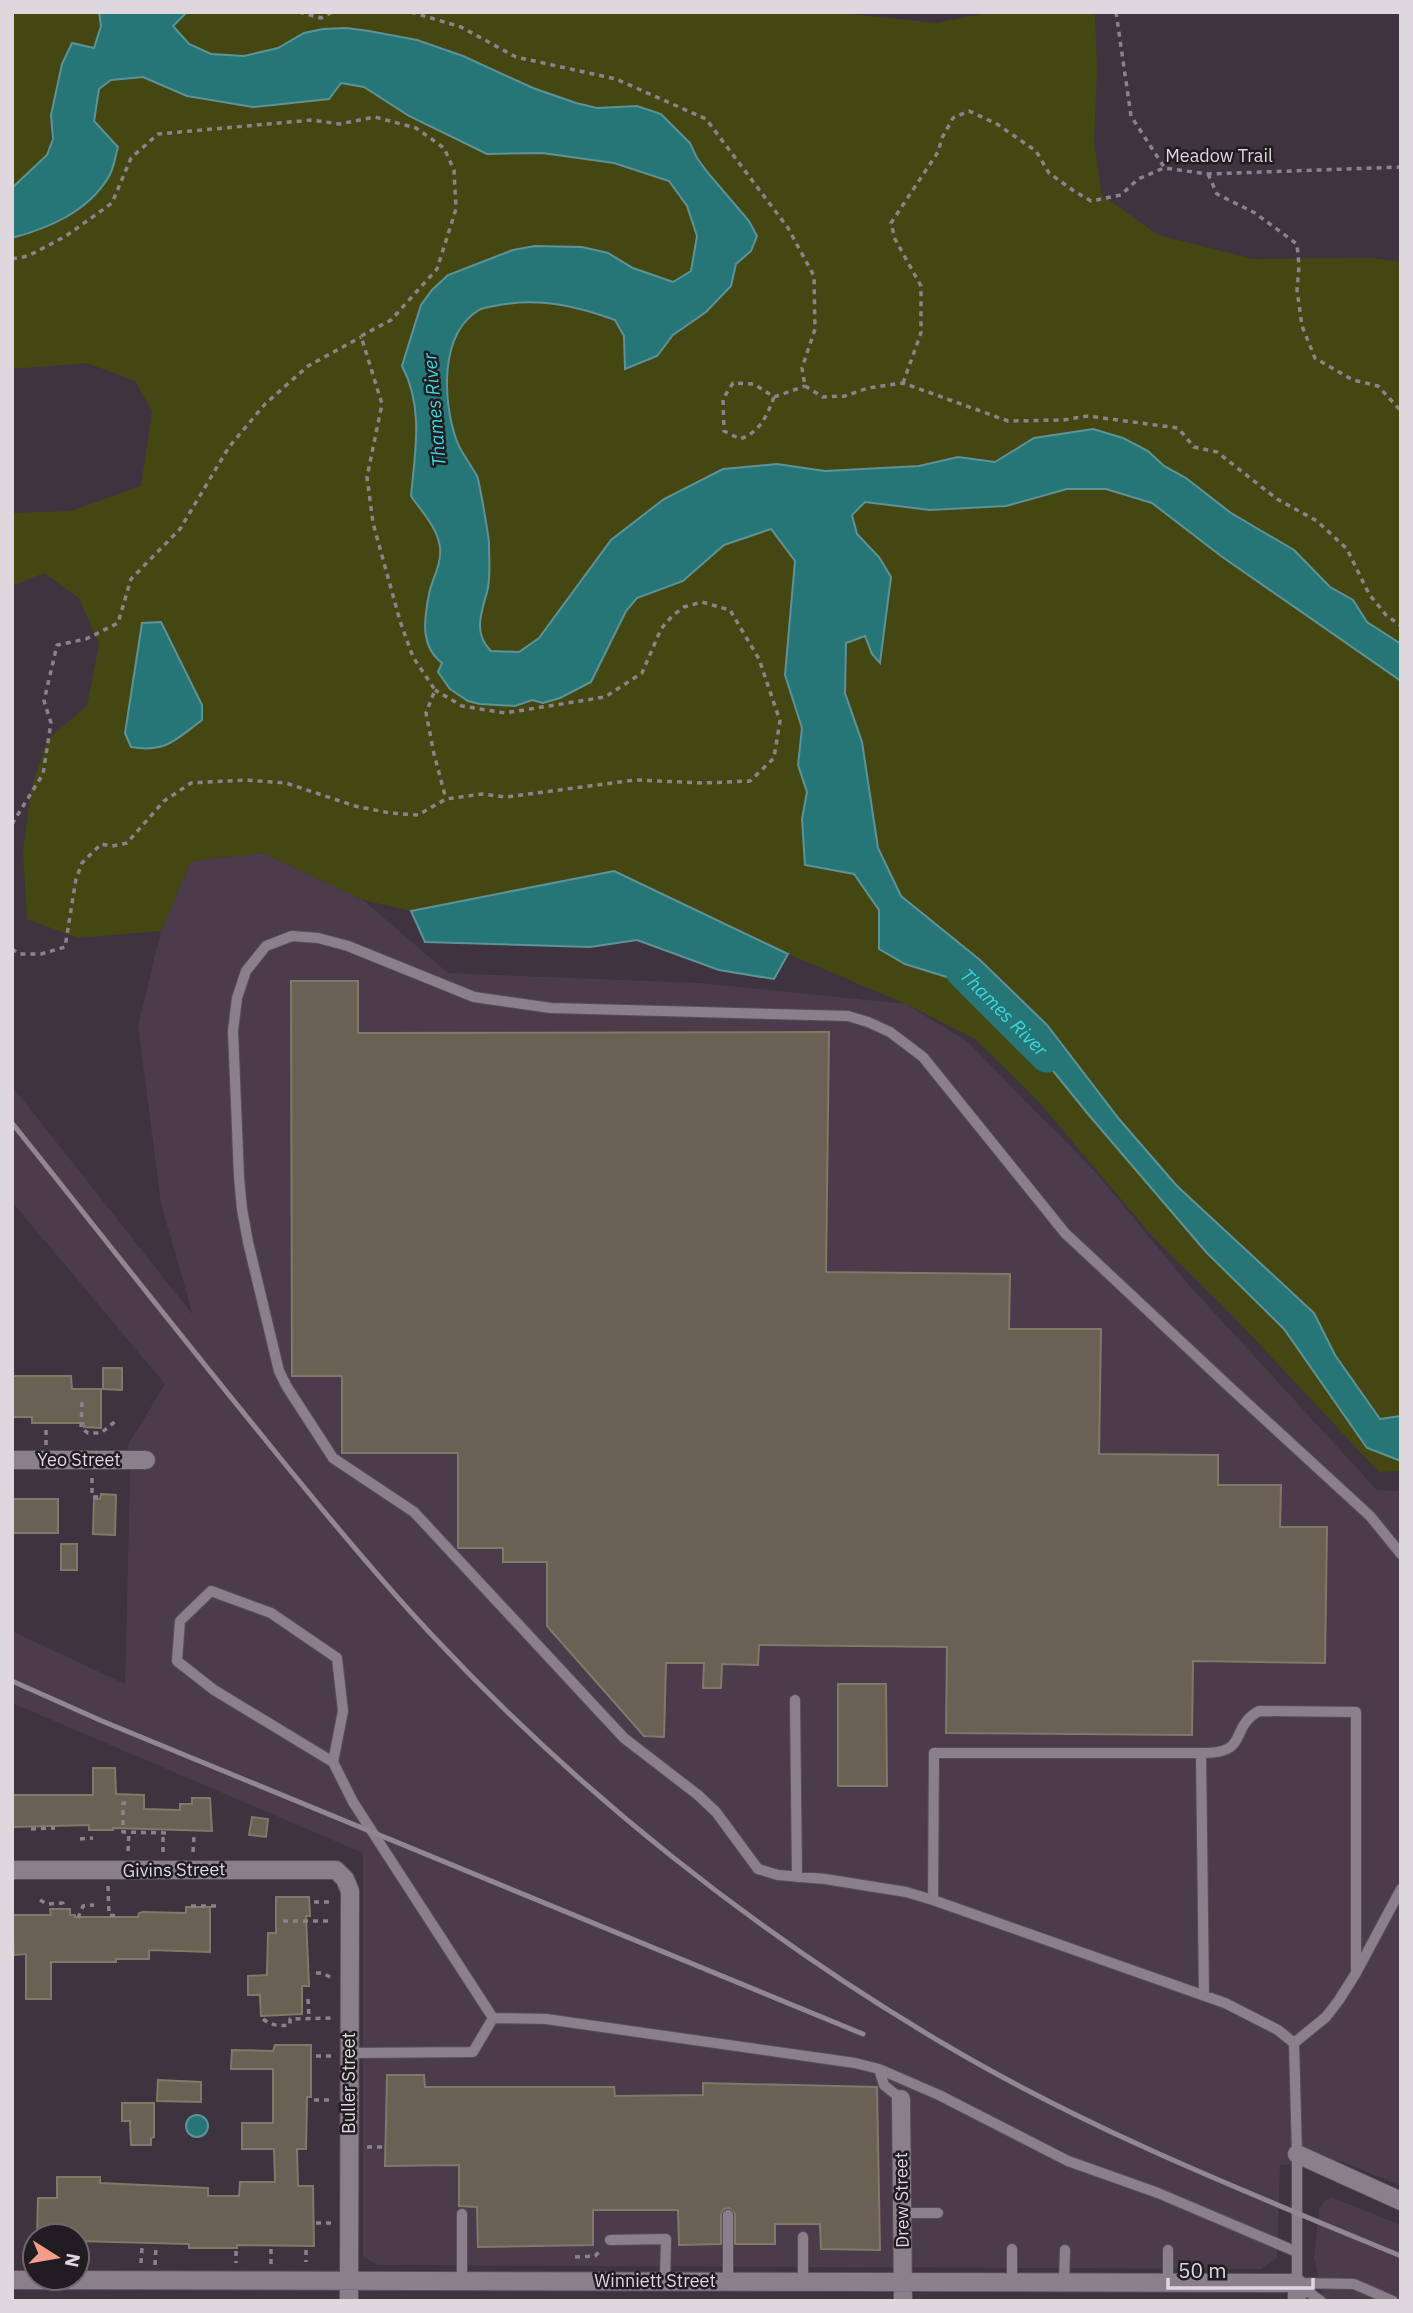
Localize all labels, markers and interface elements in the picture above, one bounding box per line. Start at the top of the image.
street label: Meadow Trail [1165,144,1273,167]
water label: Thames River [417,351,451,468]
water label: Thames River [955,963,1054,1062]
street label: Yeo Street [37,1448,121,1471]
street label: Givins Street [122,1857,226,1882]
street label: Buller Street [337,2032,360,2134]
street label: Drew Street [889,2152,914,2248]
north arrow [21,2222,91,2292]
scale bar [1168,2246,1313,2290]
text: N [60,2251,86,2269]
text: 50 m [1178,2256,1227,2284]
street label: Winniett Street [594,2269,716,2292]

